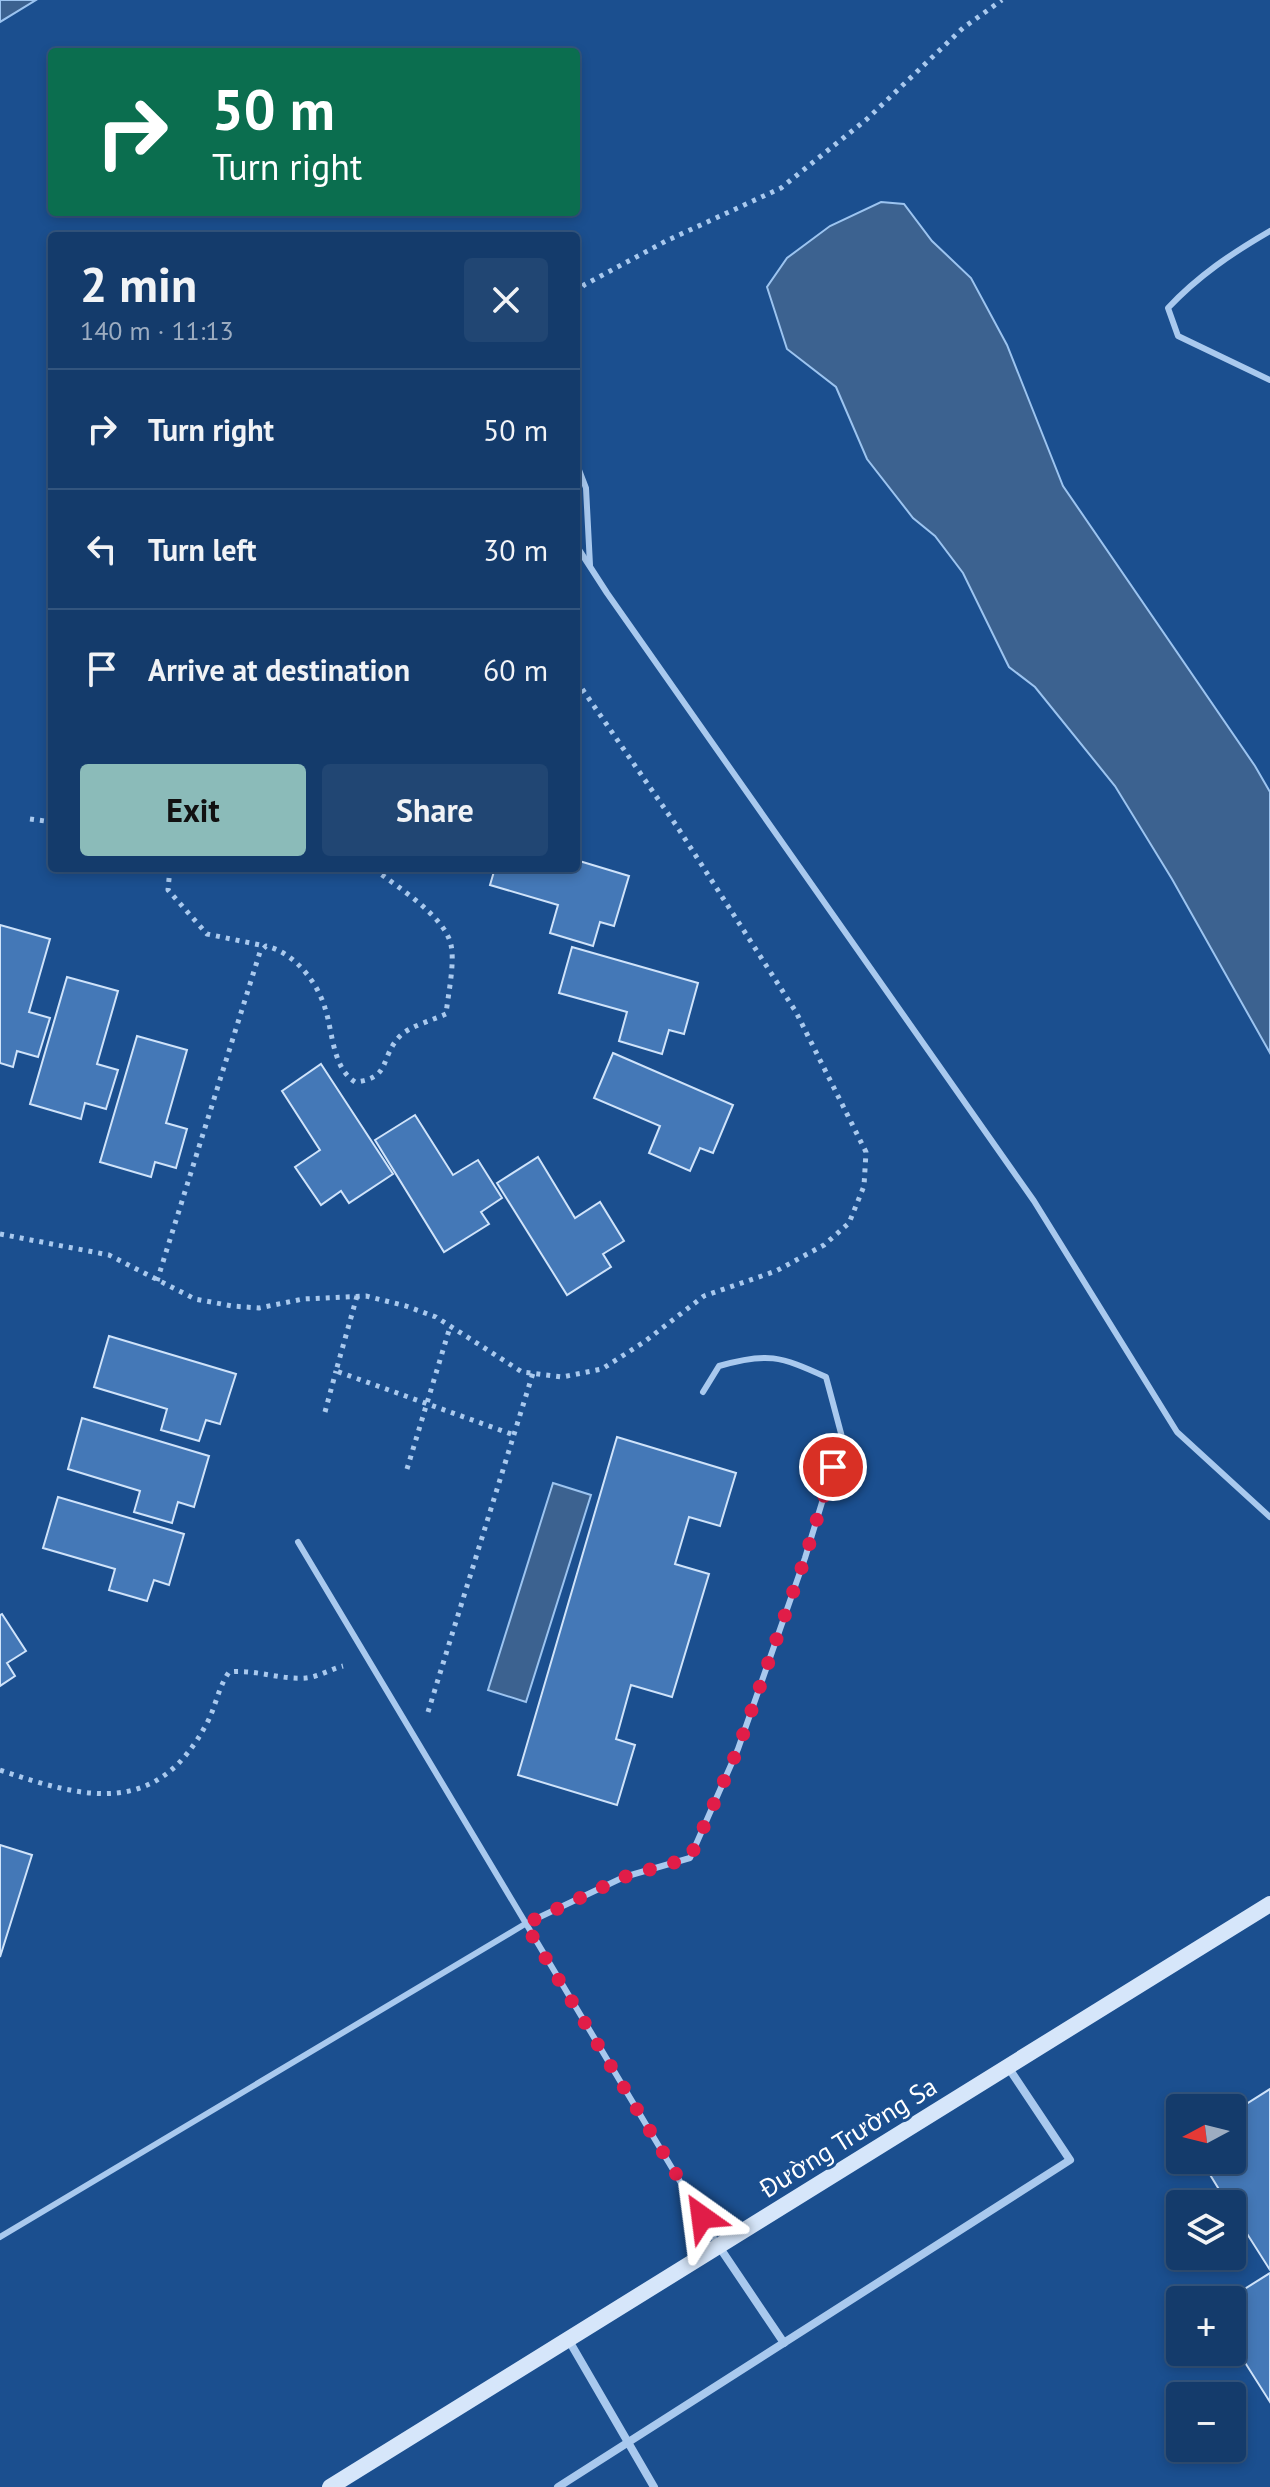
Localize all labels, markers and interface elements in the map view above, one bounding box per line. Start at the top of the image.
text: 50 m [212,73,335,145]
icon: right [80,80,184,184]
text: Turn right [212,143,362,190]
text: 2 min [80,253,197,315]
button: close [464,258,548,342]
text: 140 m · 11:13 [80,314,234,347]
icon: right [80,407,124,451]
text: Turn right [148,410,274,449]
text: 50 m [483,410,548,449]
icon: left [80,527,124,571]
text: Turn left [148,530,256,569]
text: 30 m [483,530,548,569]
icon: arrive [80,647,124,691]
text: Arrive at destination [148,650,410,689]
text: 60 m [483,650,548,689]
button: Exit [80,764,306,856]
button: Share [322,764,548,856]
pin [799,1433,867,1501]
icon: arrive [811,1445,855,1489]
street label: Đường Trường Sa [752,2069,943,2205]
north arrow [1166,2094,1246,2174]
map controls [1166,2094,1246,2462]
position arrow [660,2175,744,2259]
button: layers [1166,2190,1246,2270]
button: + [1166,2286,1246,2366]
button: − [1166,2382,1246,2462]

